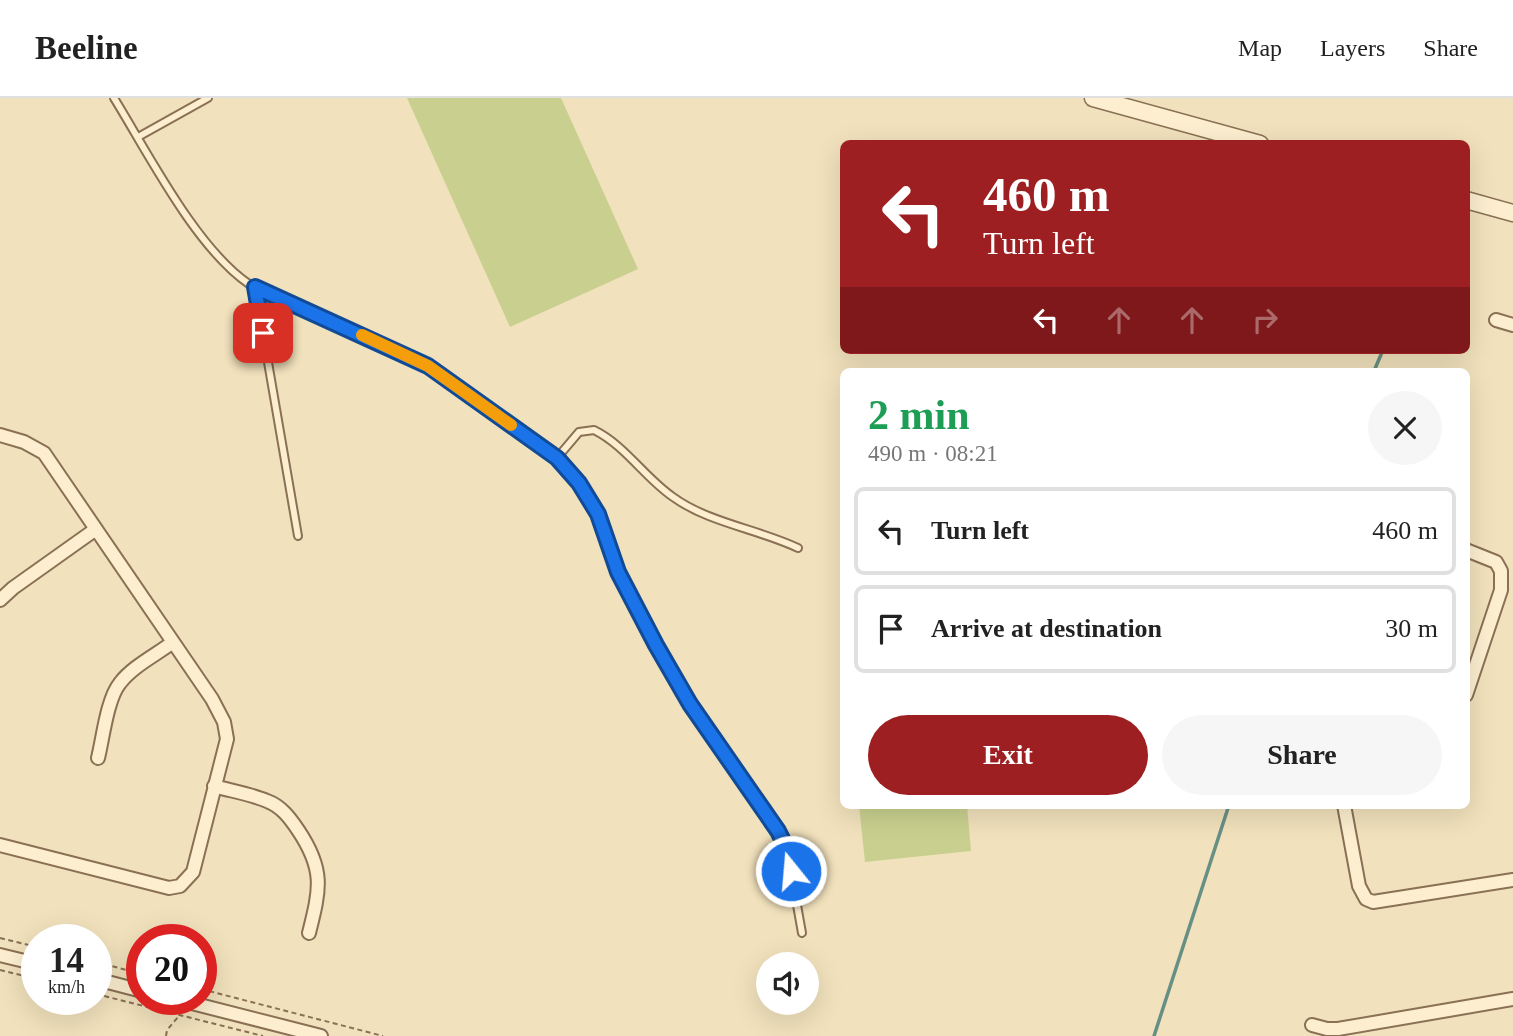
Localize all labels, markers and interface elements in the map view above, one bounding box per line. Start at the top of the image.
text: Beeline [35,30,138,66]
text: Map [1238,35,1282,61]
text: Layers [1320,35,1385,61]
text: Share [1423,35,1478,61]
text: 460 m [983,167,1110,222]
icon: left [868,168,959,259]
text: Turn left [983,225,1095,261]
icon: left [1027,301,1065,339]
icon: ahead [1100,301,1138,339]
icon: ahead [1173,301,1211,339]
icon: right [1246,301,1284,339]
pin [233,303,293,363]
icon: arrive [244,314,282,352]
button: close [1368,391,1442,465]
text: 2 min [868,392,970,438]
text: 490 m · 08:21 [868,441,998,466]
icon: left [872,512,910,550]
text: Turn left [931,516,1029,545]
text: 460 m [1372,516,1438,545]
icon: arrive [872,610,910,648]
text: Arrive at destination [931,614,1162,643]
text: 30 m [1385,614,1438,643]
button: Exit [868,715,1148,795]
button: Share [1162,715,1442,795]
position arrow [754,834,828,908]
speed limit sign: 20 [126,924,217,1015]
text: 14 [49,941,84,980]
map controls [756,952,819,1015]
button: sound [756,952,819,1015]
text: km/h [48,977,85,997]

